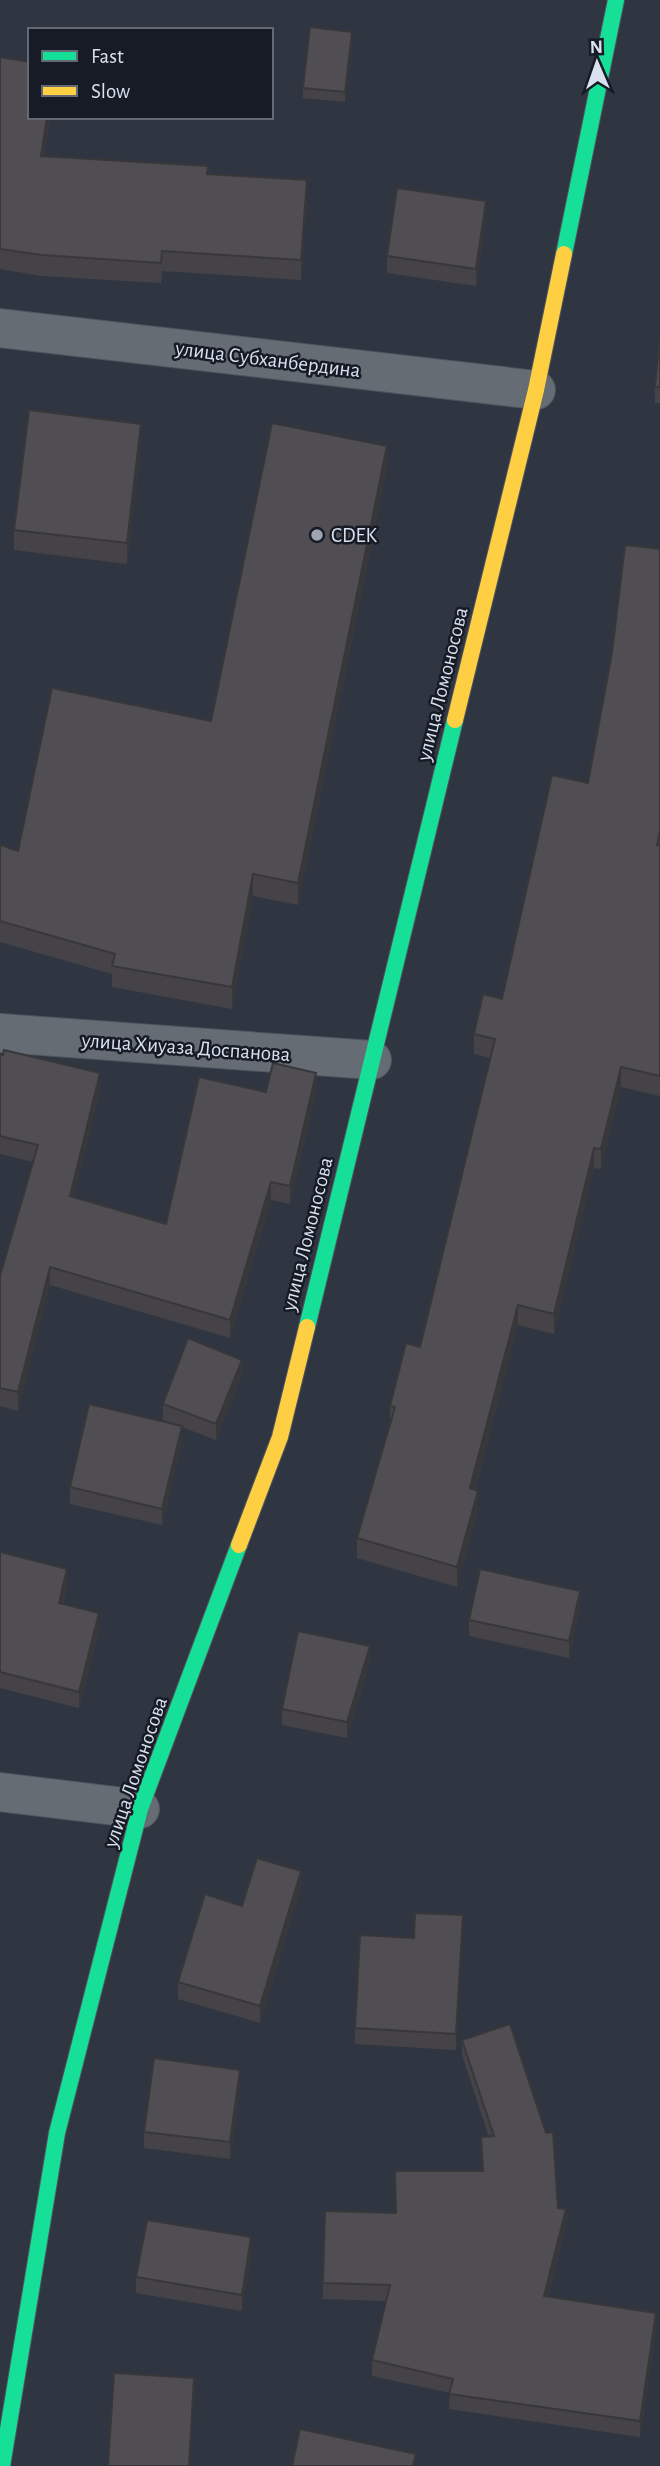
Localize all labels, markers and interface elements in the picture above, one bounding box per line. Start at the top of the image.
legend [28,28,273,119]
north arrow [562,28,632,98]
text: N [590,38,603,57]
text: Fast [91,46,124,67]
text: Slow [91,81,130,102]
street label: улица Субханбердина [173,338,362,381]
place label: CDEK [331,525,378,546]
marker: CDEK [309,527,325,543]
street label: улица Ломоносова [413,605,472,764]
street label: улица Хиуаза Доспанова [80,1030,291,1065]
street label: улица Ломоносова [278,1155,337,1314]
street label: улица Ломоносова [100,1694,171,1851]

